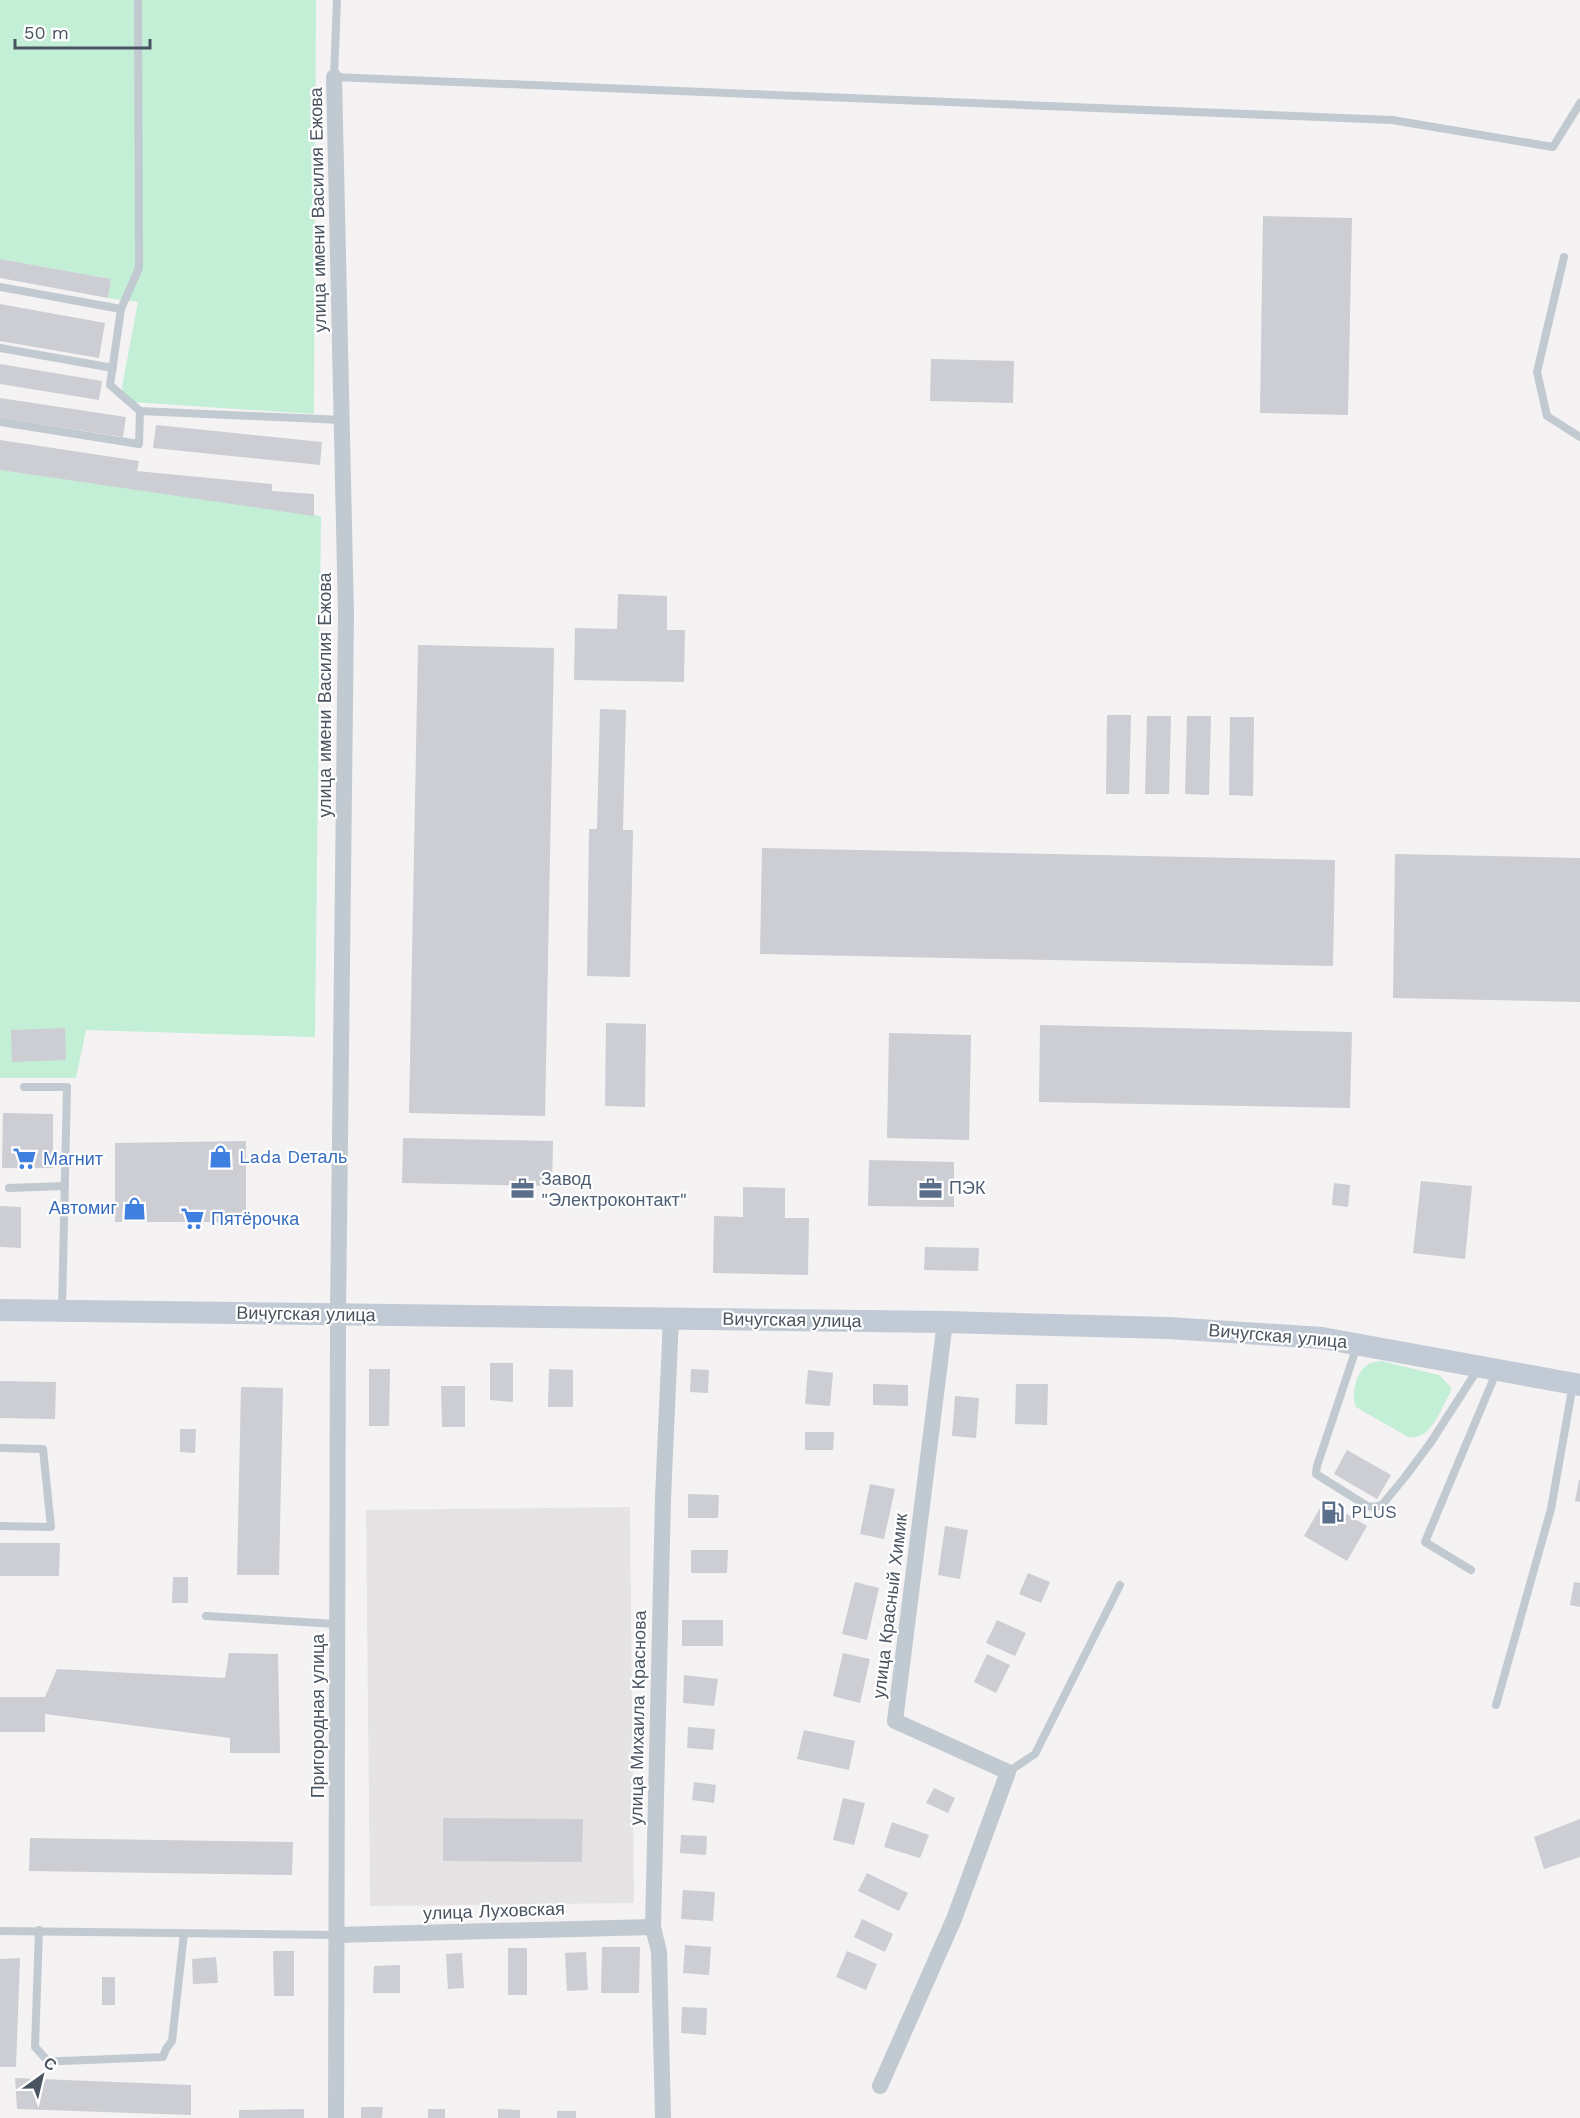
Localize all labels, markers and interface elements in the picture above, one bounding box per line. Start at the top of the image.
scale bar [15,12,150,50]
text: 50 m [24,22,69,43]
street label: улица имени Василия Ежова [305,86,330,333]
street label: улица имени Василия Ежова [314,571,335,818]
shop icon: Lada Dеталь [208,1144,234,1170]
supermarket icon: Магнит [12,1146,38,1172]
place label: Lada Dеталь [239,1146,347,1167]
place label: Магнит [43,1148,103,1169]
place label: Завод "Электроконтакт" [541,1168,687,1210]
office icon: ПЭК [918,1175,944,1201]
office icon: Завод "Электроконтакт" [510,1176,536,1202]
place label: ПЭК [949,1177,986,1198]
shop icon: Автомиг [122,1195,148,1221]
place label: Автомиг [49,1197,117,1218]
supermarket icon: Пятёрочка [180,1206,206,1232]
place label: Пятёрочка [211,1208,300,1229]
street label: Вичугская улица [236,1302,377,1325]
street label: Вичугская улица [722,1308,863,1331]
street label: Вичугская улица [1208,1319,1349,1352]
fuel station icon: PLUS [1320,1499,1346,1525]
place label: PLUS [1351,1501,1397,1522]
street label: улица Красный Химик [868,1512,911,1700]
street label: улица Михаила Краснова [625,1609,650,1826]
street label: Пригородная улица [307,1633,328,1798]
street label: улица Луховская [423,1898,565,1923]
north arrow [12,2046,72,2106]
text: С [40,2053,61,2075]

